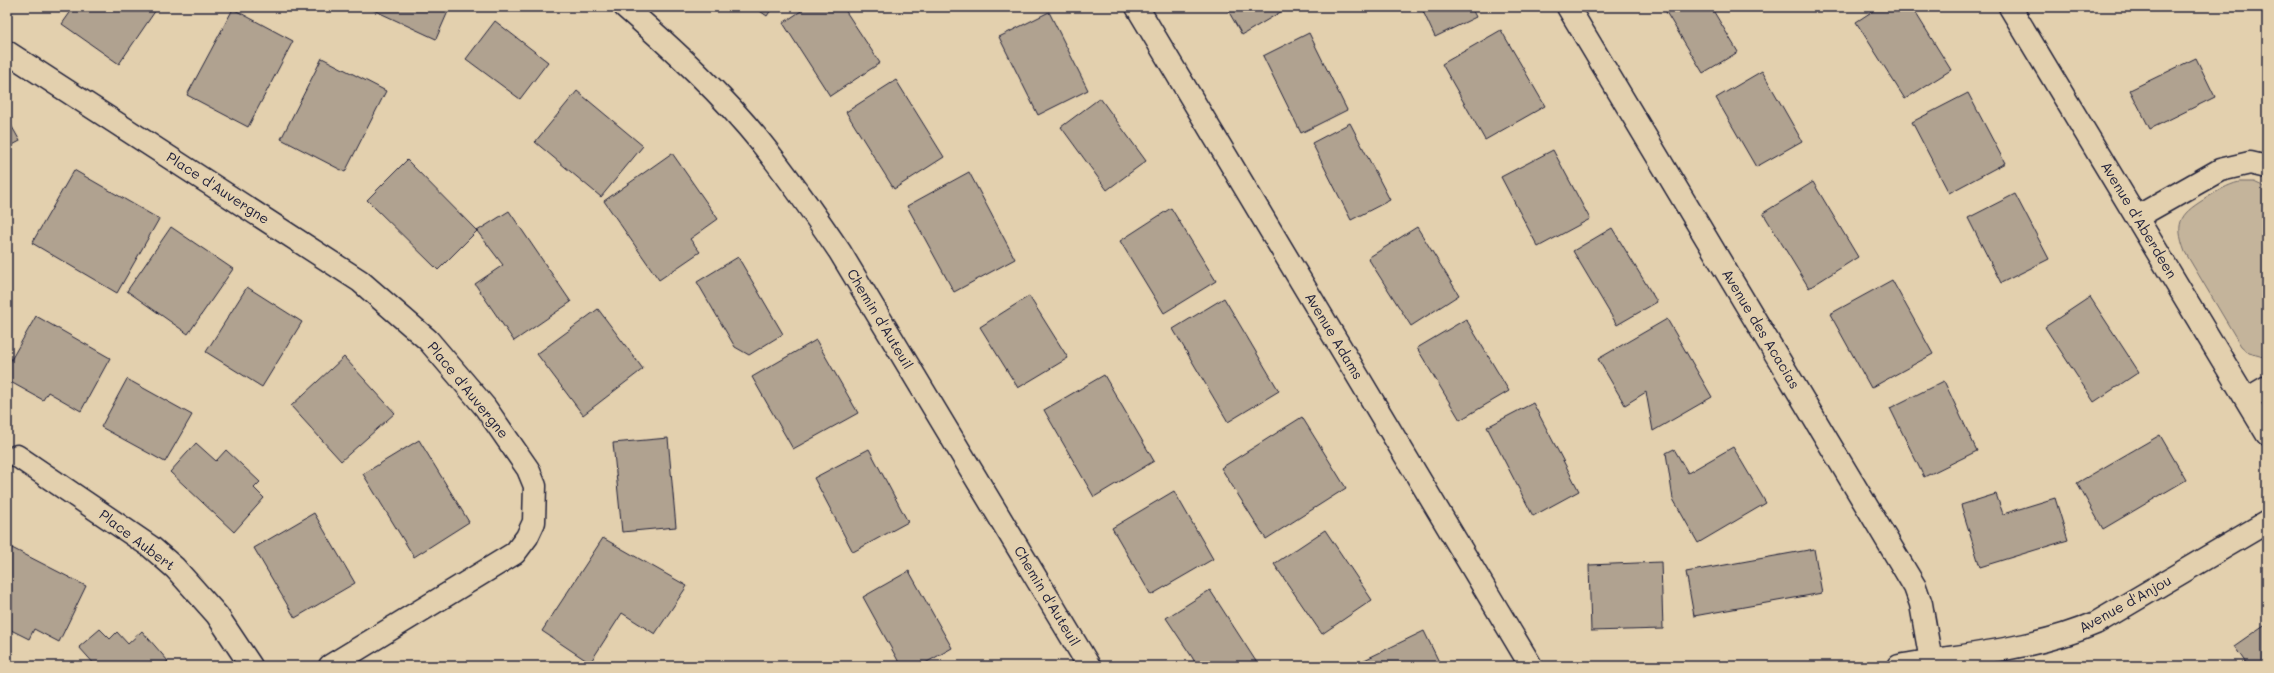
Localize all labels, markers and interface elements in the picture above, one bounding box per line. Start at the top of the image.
street label: Place d'Auvergne [163,147,273,228]
street label: Avenue d'Aberdeen [2097,158,2182,282]
street label: Chemin d'Auteuil [843,265,918,372]
street label: Avenue des Acacias [1718,265,1805,392]
street label: Avenue Adams [1301,289,1368,383]
street label: Place d'Auvergne [424,337,513,442]
street label: Place Aubert [96,505,179,574]
street label: Chemin d'Auteuil [1010,542,1085,649]
street label: Avenue d'Anjou [2075,570,2174,637]

